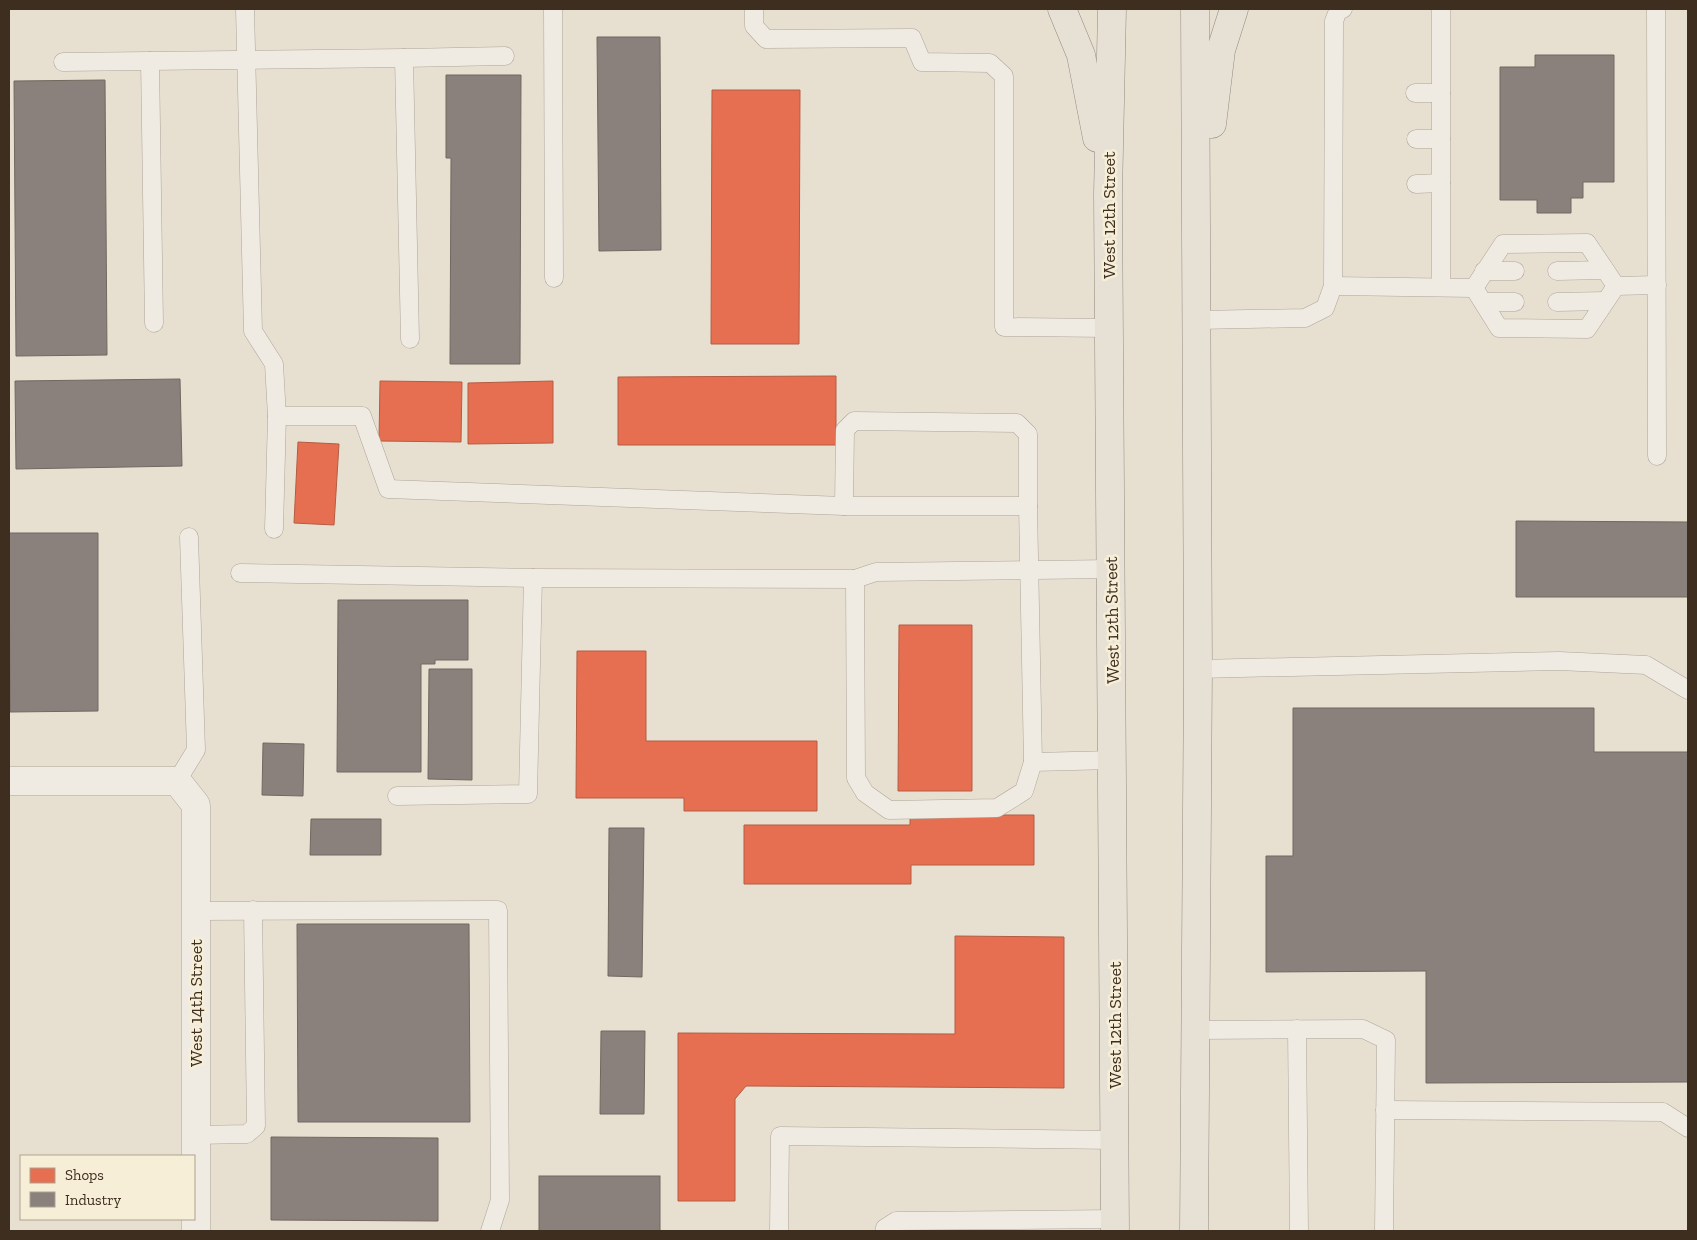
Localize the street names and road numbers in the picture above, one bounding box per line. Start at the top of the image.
street label: West 12th Street [1098,151,1120,279]
street label: West 12th Street [1100,556,1124,684]
street label: West 14th Street [185,939,207,1067]
street label: West 12th Street [1104,961,1126,1089]

